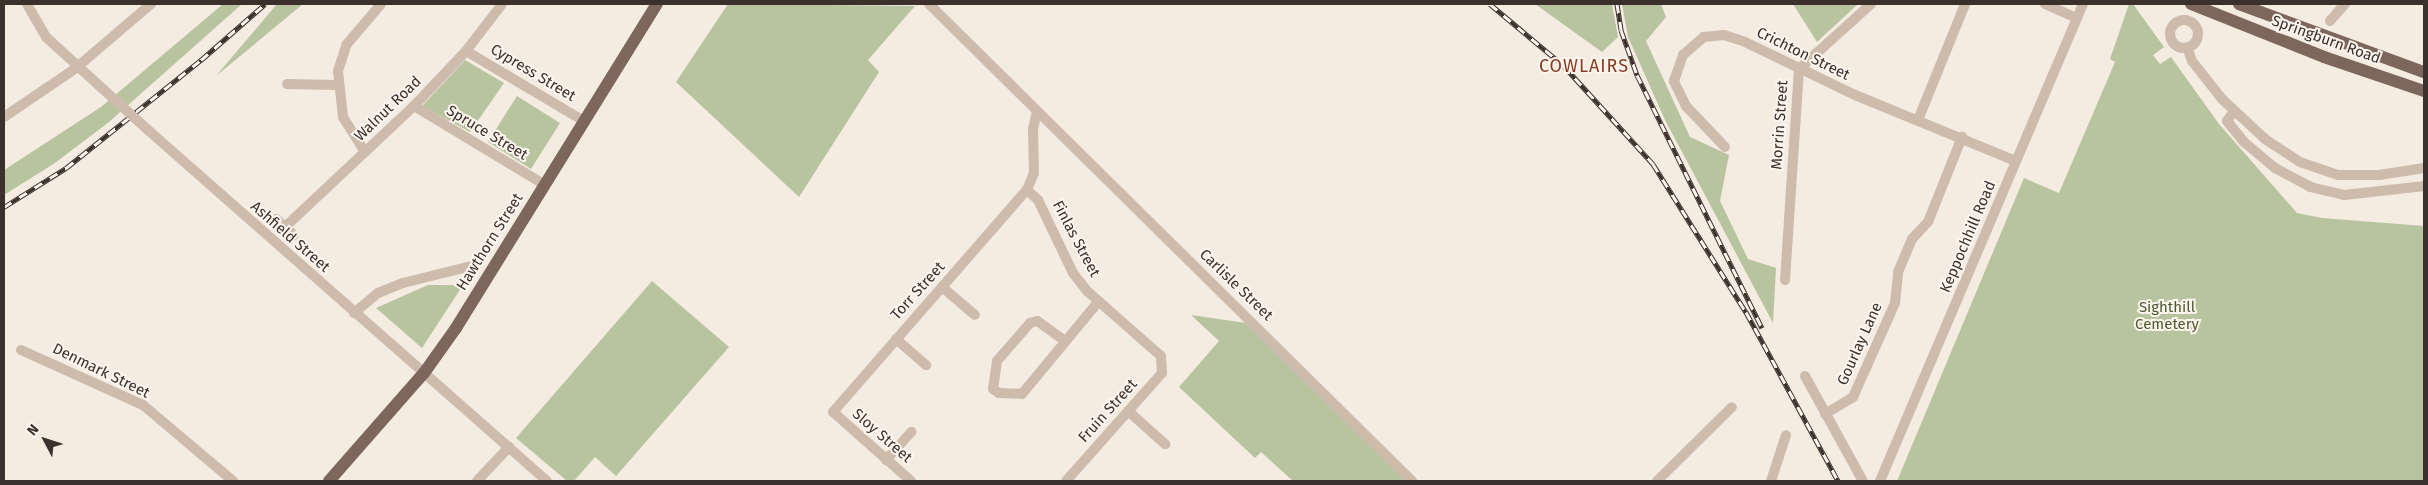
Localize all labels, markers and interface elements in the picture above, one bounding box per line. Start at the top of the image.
street label: Springburn Road [2269,12,2383,68]
street label: Crichton Street [1753,24,1853,84]
street label: Cypress Street [487,41,579,105]
district label: COWLAIRS [1538,55,1630,77]
street label: Walnut Road [351,73,425,145]
street label: Morrin Street [1768,80,1792,170]
street label: Spruce Street [443,102,531,164]
street label: Keppochhill Road [1936,178,2000,296]
street label: Hawthorn Street [453,190,527,294]
street label: Ashfield Street [247,198,333,276]
street label: Finlas Street [1048,198,1104,280]
street label: Carlisle Street [1196,246,1276,324]
street label: Torr Street [887,258,949,324]
park label: Sighthill Cemetery [2135,298,2199,333]
street label: Gourlay Lane [1834,300,1886,388]
street label: Denmark Street [50,340,152,402]
street label: Fruin Street [1075,376,1141,446]
street label: Sloy Street [848,405,916,467]
north arrow [20,415,70,465]
text: N [24,421,43,439]

